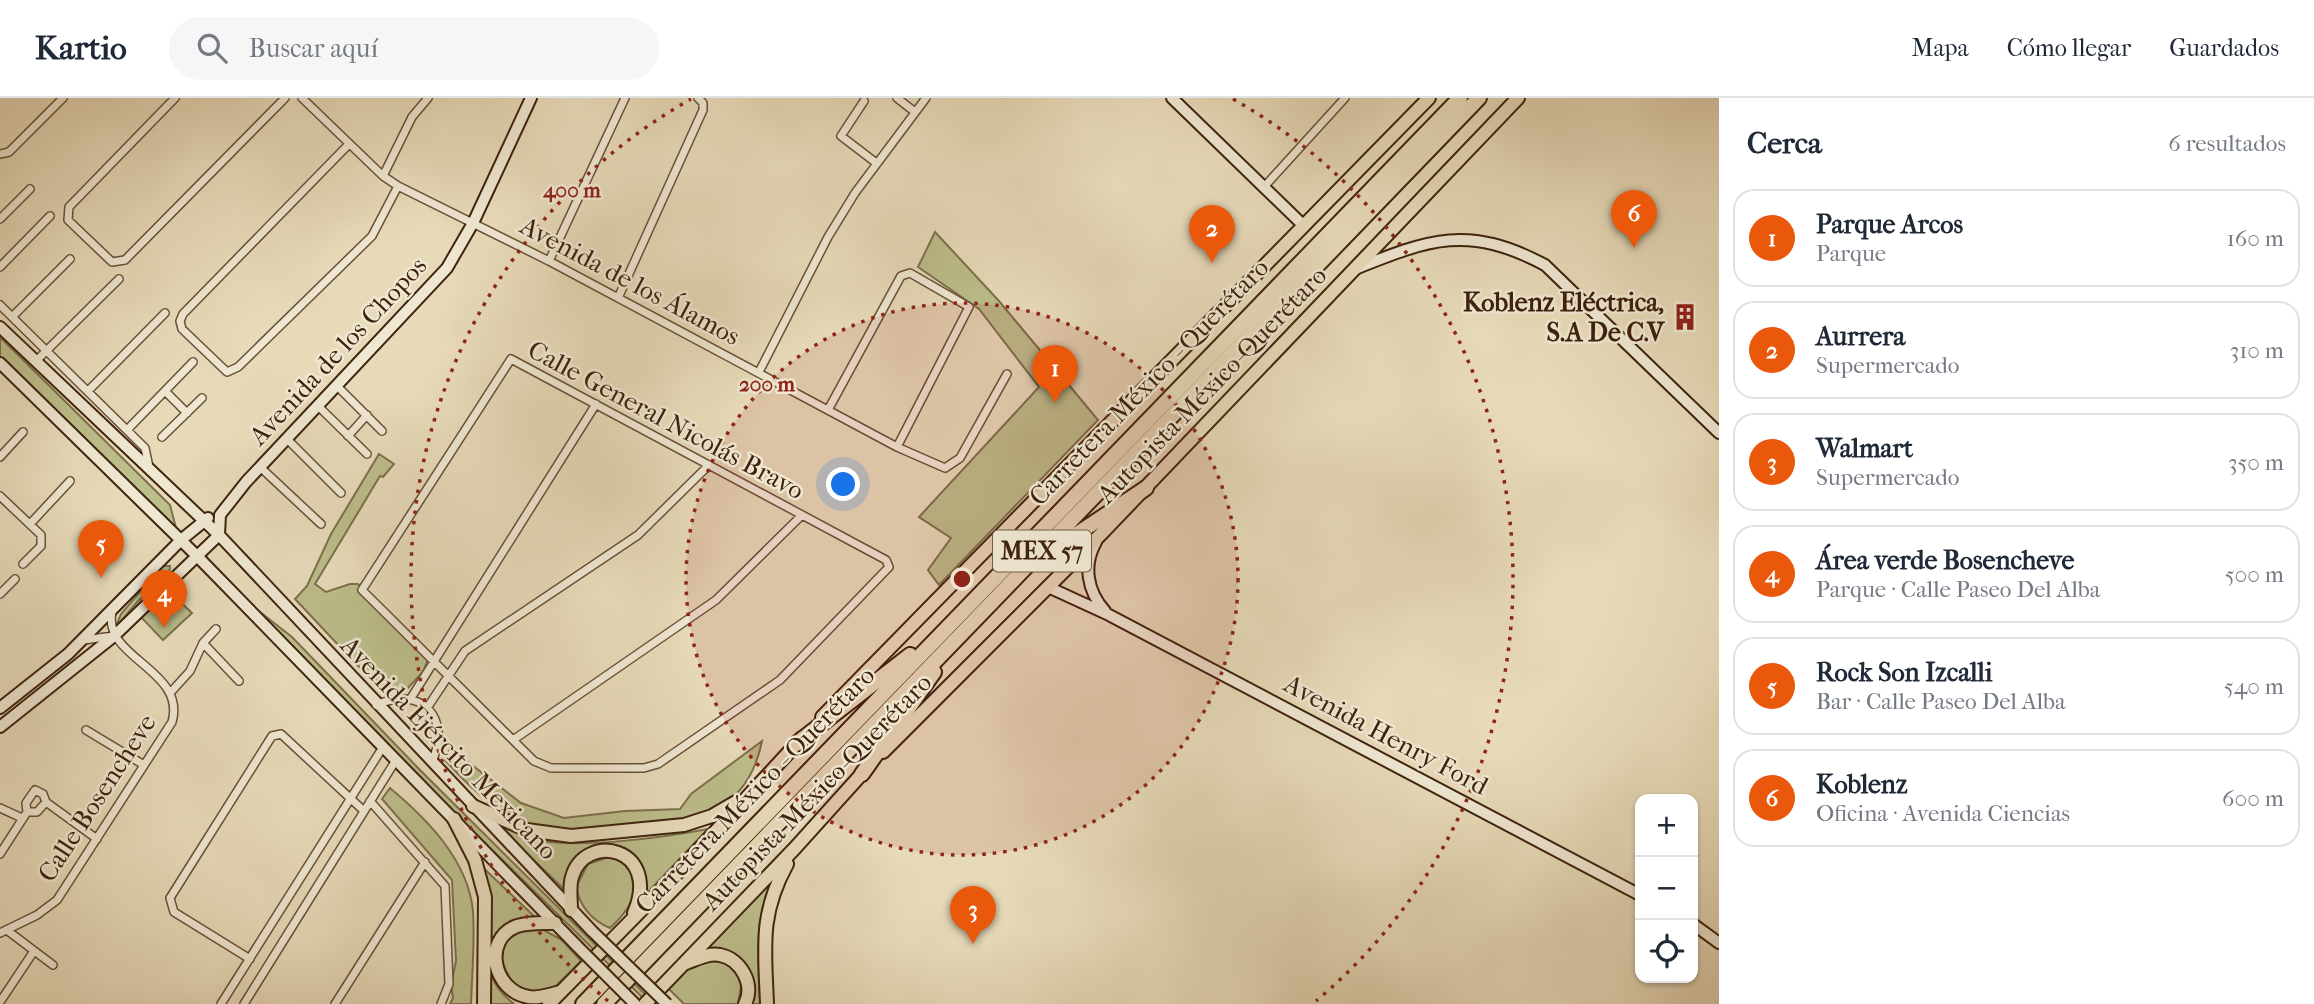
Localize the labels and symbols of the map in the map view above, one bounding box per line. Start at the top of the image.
text: 400 m [542,178,601,203]
pin: 6 [1611,190,1657,248]
pin: 2 [1189,205,1235,263]
street label: Avenida de los Álamos [514,209,746,352]
street label: Avenida de los Chopos [242,250,433,452]
street label: Carretera México - Querétaro [1023,252,1275,512]
street label: Autopista México-Querétaro [1090,260,1333,511]
place label: Koblenz Eléctrica, S.A De C.V [1463,287,1666,348]
building icon: Koblenz Eléctrica, S.A De C.V [1670,302,1700,332]
street label: Calle General Nicolás Bravo [523,334,809,506]
pin: 1 [1032,345,1078,403]
text: 200 m [739,372,796,396]
your location [826,467,860,501]
pin: 5 [78,520,124,578]
road number: MEX 57 [993,530,1091,572]
centre of rings [950,567,974,591]
pin: 4 [141,570,187,628]
street label: Avenida Ejército Mexicano [334,629,564,866]
street label: Carretera México - Querétaro [629,660,881,920]
street label: Autopista México-Querétaro [695,667,938,918]
street label: Avenida Henry Ford [1278,668,1494,802]
street label: Calle Bosencheve [31,708,163,888]
pin: 3 [950,886,996,944]

